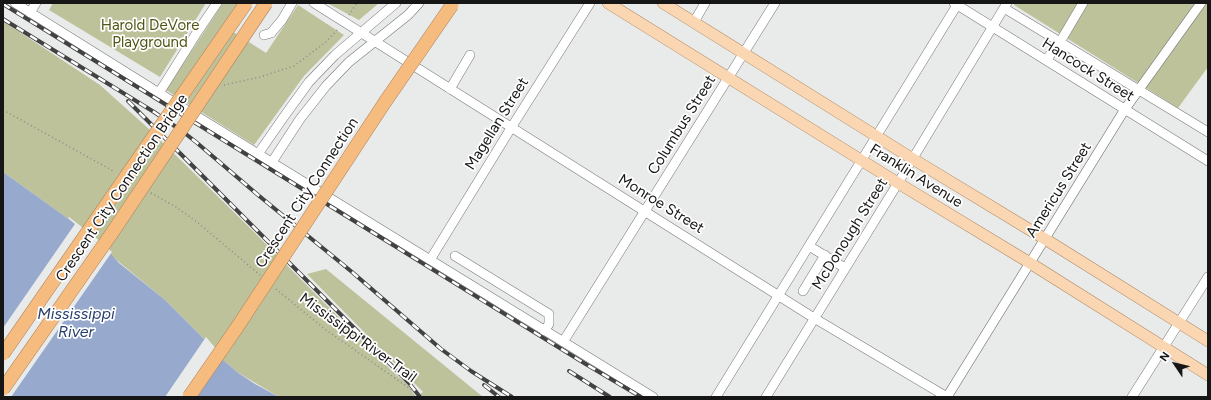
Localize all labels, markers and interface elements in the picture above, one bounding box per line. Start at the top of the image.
park label: Harold DeVore Playground [101,17,199,52]
street label: Hancock Street [1039,34,1137,106]
street label: Columbus Street [644,72,720,178]
street label: Magellan Street [461,74,533,174]
street label: Crescent City Connection Bridge [52,91,192,285]
street label: Crescent City Connection [252,115,362,271]
street label: Americus Street [1023,139,1095,241]
street label: Franklin Avenue [866,140,966,212]
street label: Monroe Street [615,171,707,237]
street label: McDonough Street [808,175,892,293]
street label: Mississippi River Trail [296,289,420,387]
water label: Mississippi River [37,304,115,342]
north arrow [1155,344,1195,384]
text: N [1157,350,1173,364]

